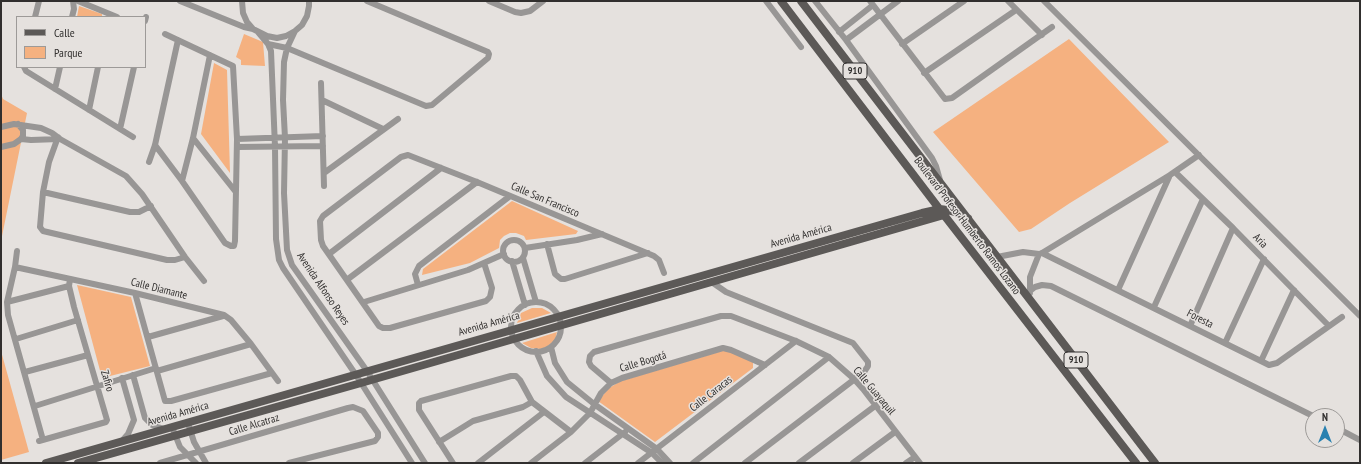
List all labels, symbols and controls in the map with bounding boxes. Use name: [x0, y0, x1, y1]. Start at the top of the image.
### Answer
legend: [16, 16, 146, 68]
text: Calle: [54, 25, 75, 40]
text: Parque: [54, 45, 83, 60]
road number: 910: [843, 63, 867, 79]
street label: Boulevard Profesor Humberto Ramos Lozano: [911, 155, 1023, 297]
street label: Calle San Francisco: [509, 180, 581, 220]
street label: Avenida América: [769, 221, 833, 251]
street label: Aria: [1250, 231, 1270, 251]
street label: Avenida Alfonso Reyes: [294, 250, 352, 328]
street label: Calle Diamante: [129, 276, 189, 302]
street label: Foresta: [1185, 307, 1215, 331]
street label: Avenida América: [457, 309, 521, 339]
street label: Calle Bogotá: [618, 349, 668, 375]
road number: 910: [1064, 352, 1088, 368]
street label: Calle Guayaquil: [850, 364, 898, 418]
street label: Zafiro: [98, 369, 116, 393]
street label: Calle Caracas: [687, 373, 735, 415]
street label: Avenida América: [146, 399, 210, 429]
north arrow: [1305, 408, 1345, 448]
text: N: [1322, 410, 1328, 424]
street label: Calle Alcatraz: [227, 411, 281, 439]

